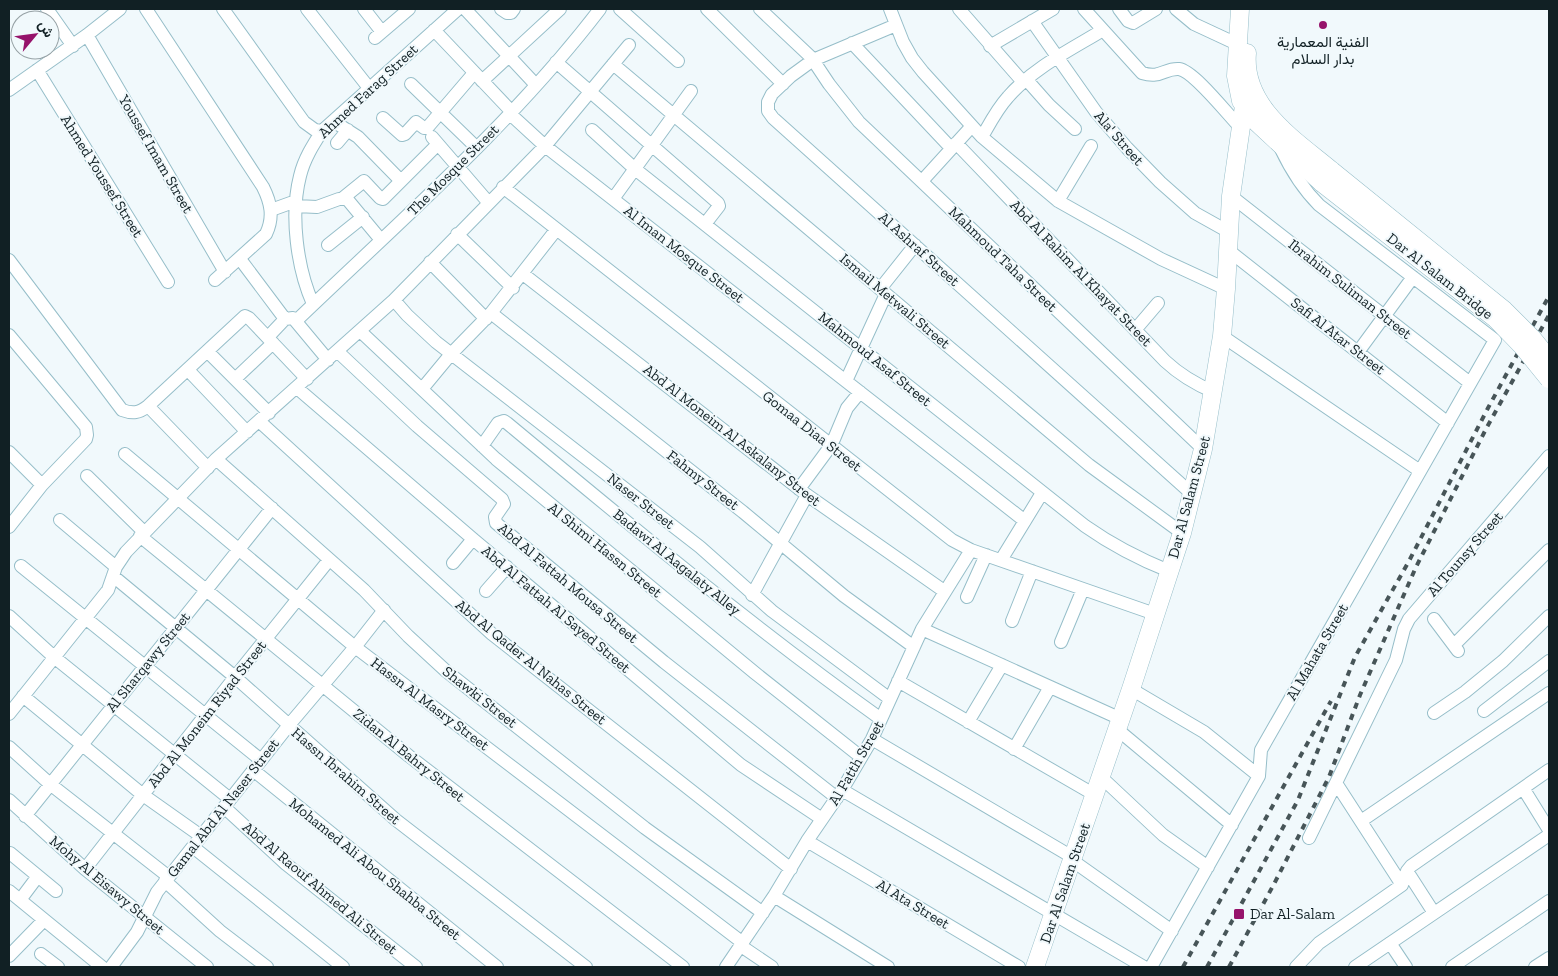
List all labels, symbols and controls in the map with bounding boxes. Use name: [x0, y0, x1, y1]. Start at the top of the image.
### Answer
north arrow: [10, 10, 60, 60]
text: ش: [34, 17, 58, 41]
marker: الفنية المعمارية بدار السلام: [1317, 19, 1329, 31]
place label: الفنية المعمارية بدار السلام: [1277, 33, 1369, 69]
street label: Ahmed Farag Street: [314, 40, 422, 142]
street label: Youssef Imam Street: [114, 91, 197, 217]
street label: Ala' Street: [1090, 107, 1148, 169]
street label: Ahmed Youssef Street: [57, 111, 147, 241]
street label: The Mosque Street: [404, 120, 503, 219]
street label: Abd Al Rahim Al Khayat Street: [1006, 196, 1156, 350]
street label: Al Iman Mosque Street: [620, 201, 748, 307]
street label: Mahmoud Taha Street: [945, 203, 1061, 316]
street label: Al Ashraf Street: [875, 208, 963, 290]
street label: Dar Al Salam Bridge: [1383, 229, 1497, 323]
street label: Ibrahim Suliman Street: [1285, 235, 1416, 343]
street label: Ismail Metwali Street: [836, 250, 954, 353]
street label: Safi Al Atar Street: [1287, 294, 1389, 379]
street label: Mahmoud Asaf Street: [815, 308, 935, 410]
street label: Abd Al Moneim Al Askalany Street: [640, 360, 825, 510]
street label: Gomaa Diaa Street: [759, 387, 866, 476]
street label: Dar Al Salam Street: [1164, 433, 1214, 560]
street label: Fahmy Street: [663, 446, 743, 514]
street label: Naser Street: [604, 469, 679, 533]
street label: Al Shimi Hassn Street: [544, 499, 666, 602]
street label: Badawi Al Aagalaty Alley: [610, 505, 744, 619]
street label: Al Tounsy Street: [1423, 508, 1507, 600]
street label: Abd Al Fattah Mousa Street: [494, 519, 642, 647]
street label: Abd Al Fattah Al Sayed Street: [478, 541, 634, 677]
street label: Abd Al Qader Al Nahas Street: [452, 596, 610, 729]
street label: Al Mahata Street: [1282, 600, 1352, 704]
street label: Al Sharqawy Street: [102, 608, 194, 716]
street label: Abd Al Moneim Riyad Street: [144, 636, 270, 791]
street label: Hassn Al Masry Street: [367, 654, 493, 755]
street label: Shawki Street: [439, 662, 521, 732]
street label: Zidan Al Bahry Street: [350, 705, 469, 806]
street label: Al Fatth Street: [824, 717, 888, 809]
street label: Hassn Ibrahim Street: [288, 724, 404, 828]
street label: Gamal Abd Al Naser Street: [163, 735, 283, 881]
street label: Mohamed Ali Abou Shahba Street: [286, 794, 465, 944]
street label: Abd Al Raouf Ahmed Ali Street: [239, 818, 401, 958]
street label: Dar Al Salam Street: [1036, 820, 1094, 946]
street label: Mohy Al Eisawy Street: [46, 832, 168, 939]
street label: Al Ata Street: [873, 875, 953, 933]
place label: Dar Al-Salam: [1250, 905, 1335, 923]
marker: Dar Al-Salam: [1232, 907, 1246, 921]

